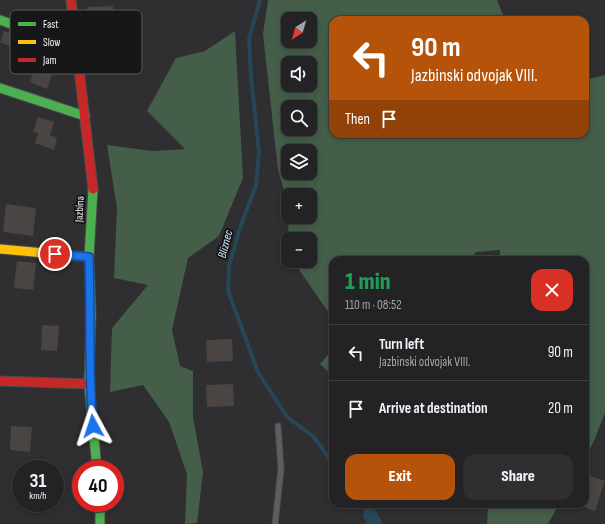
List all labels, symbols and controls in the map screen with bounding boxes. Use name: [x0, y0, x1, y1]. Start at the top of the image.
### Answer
legend: [10, 10, 142, 74]
north arrow: [281, 12, 317, 48]
map controls: [281, 12, 317, 268]
text: Fast: [43, 18, 59, 31]
text: 90 m: [411, 31, 461, 64]
icon: left: [345, 32, 397, 84]
text: Slow: [43, 36, 60, 49]
text: Jam: [42, 54, 57, 67]
button: sound: [281, 56, 317, 92]
text: Jazbinski odvojak VIII.: [411, 65, 538, 86]
button: search: [281, 100, 317, 136]
icon: arrive: [378, 108, 400, 130]
text: Then: [345, 110, 370, 129]
button: layers: [281, 144, 317, 180]
button: +: [281, 188, 317, 224]
street label: Jazbina: [72, 196, 87, 223]
water label: Bliznec: [215, 228, 236, 260]
button: −: [281, 232, 317, 268]
pin: [38, 237, 72, 271]
icon: arrive: [44, 243, 66, 265]
text: 1 min: [345, 267, 391, 296]
button: close: [531, 269, 573, 311]
text: 110 m · 08:52: [345, 297, 402, 313]
text: Turn left: [379, 335, 424, 354]
icon: left: [345, 342, 367, 364]
text: 90 m: [548, 343, 573, 362]
text: Jazbinski odvojak VIII.: [379, 354, 471, 370]
icon: arrive: [345, 398, 367, 420]
text: Arrive at destination: [379, 399, 488, 418]
text: 20 m: [548, 399, 573, 418]
position arrow: [72, 405, 114, 447]
button: Exit: [345, 454, 455, 500]
button: Share: [463, 454, 573, 500]
speed limit sign: 40: [72, 460, 124, 512]
text: 31: [30, 469, 46, 493]
text: km/h: [29, 490, 47, 502]

